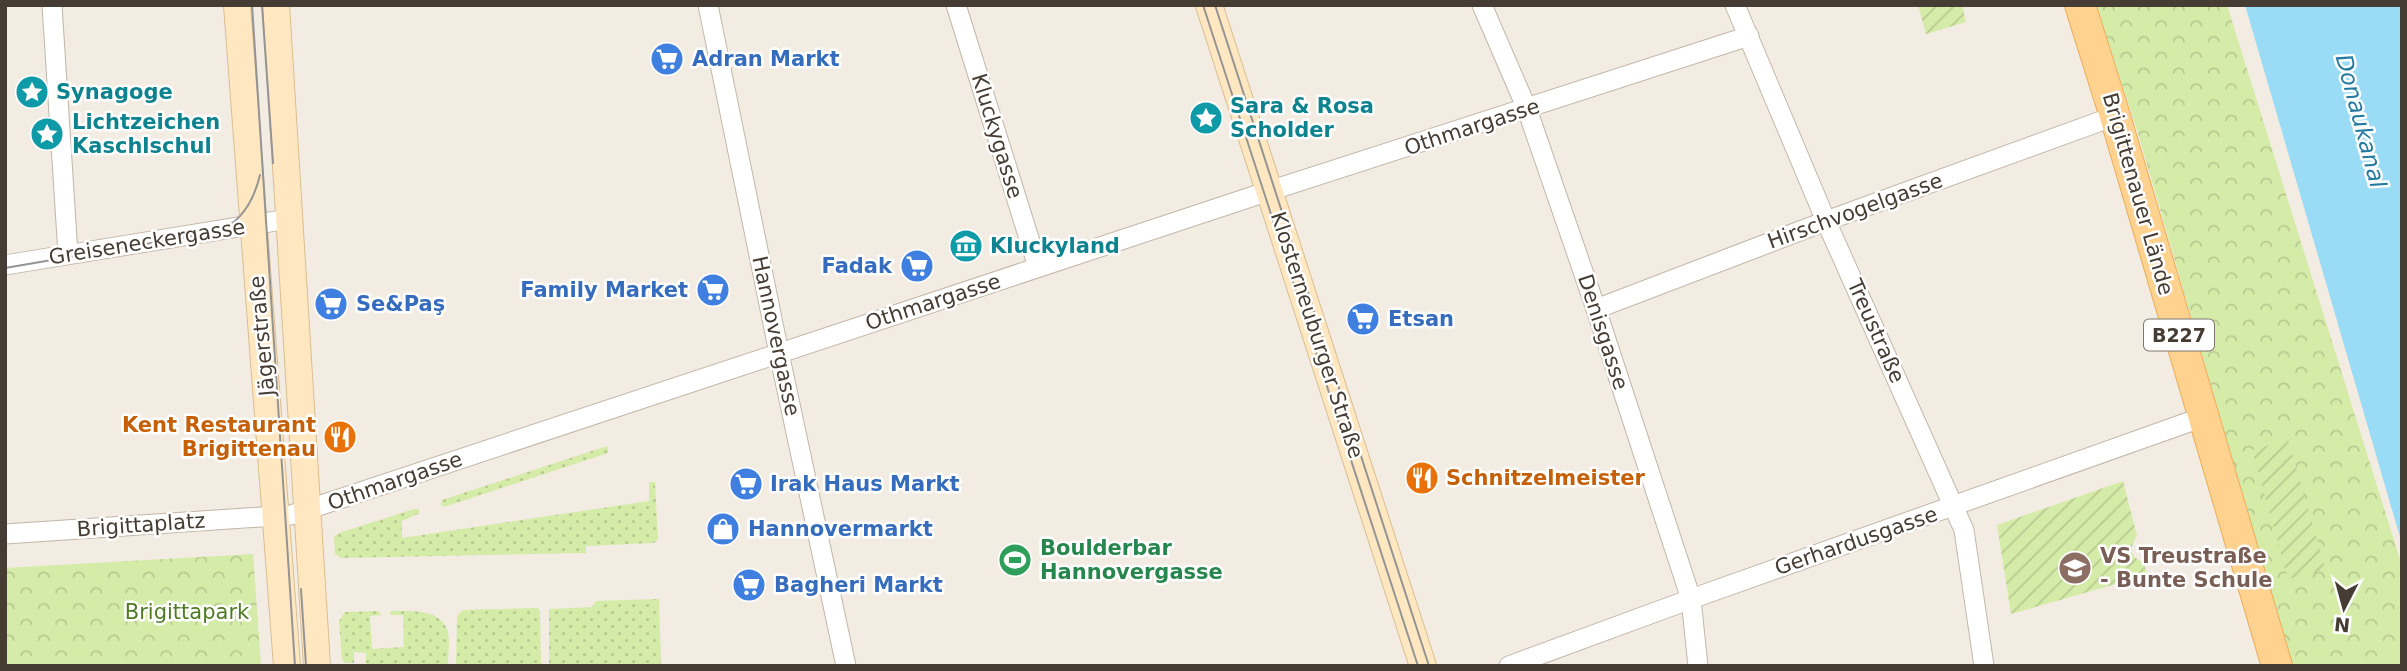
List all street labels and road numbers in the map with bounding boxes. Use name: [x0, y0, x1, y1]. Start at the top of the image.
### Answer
street label: Kluckygasse: [967, 71, 1027, 201]
street label: Brigittenauer Lände: [2098, 90, 2178, 298]
street label: Othmargasse: [1401, 94, 1543, 160]
street label: Hirschvogelgasse: [1764, 168, 1946, 254]
street label: Klosterneuburger Straße: [1266, 209, 1368, 461]
street label: Greiseneckergasse: [47, 215, 247, 269]
street label: Hannovergasse: [747, 254, 805, 418]
street label: Othmargasse: [862, 269, 1004, 335]
street label: Denisgasse: [1573, 271, 1633, 393]
street label: Jägerstraße: [245, 275, 279, 399]
street label: Treustraße: [1842, 275, 1910, 387]
road number: B227: [2144, 320, 2214, 350]
street label: Othmargasse: [325, 447, 465, 515]
street label: Gerhardusgasse: [1771, 502, 1941, 580]
street label: Brigittaplatz: [76, 509, 206, 541]

